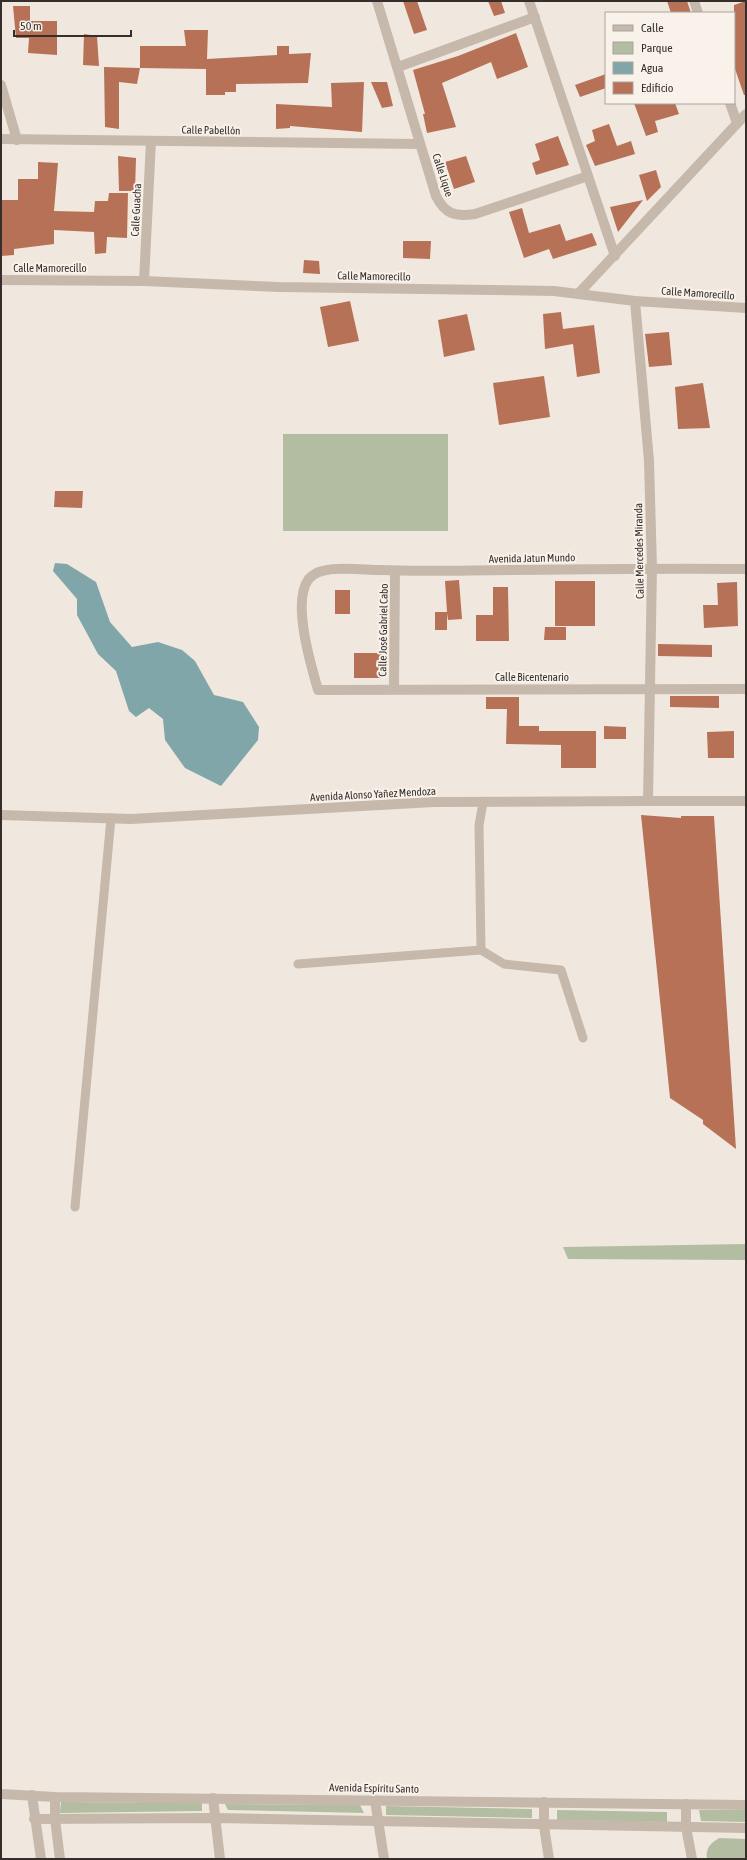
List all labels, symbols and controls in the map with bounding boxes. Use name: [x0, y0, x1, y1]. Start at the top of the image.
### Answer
scale bar: [14, 12, 131, 38]
legend: [605, 12, 735, 104]
text: 50 m: [20, 19, 42, 33]
text: Calle: [641, 21, 664, 35]
text: Parque: [641, 41, 673, 55]
text: Agua: [641, 61, 663, 75]
text: Edificio: [641, 81, 674, 95]
street label: Calle Pabellón: [181, 123, 241, 137]
street label: Calle Lique: [430, 152, 456, 198]
street label: Calle Guacha: [129, 183, 143, 237]
street label: Calle Mamorecillo: [13, 262, 87, 274]
street label: Calle Mamorecillo: [337, 269, 411, 283]
street label: Calle Mamorecillo: [661, 284, 735, 302]
street label: Calle Mercedes Miranda: [632, 503, 646, 599]
street label: Avenida Jatun Mundo: [488, 551, 576, 565]
street label: Calle José Gabriel Cabo: [376, 583, 390, 677]
street label: Calle Bicentenario: [495, 671, 569, 683]
street label: Avenida Alonso Yañez Mendoza: [310, 785, 436, 803]
street label: Avenida Espíritu Santo: [329, 1781, 419, 1795]

